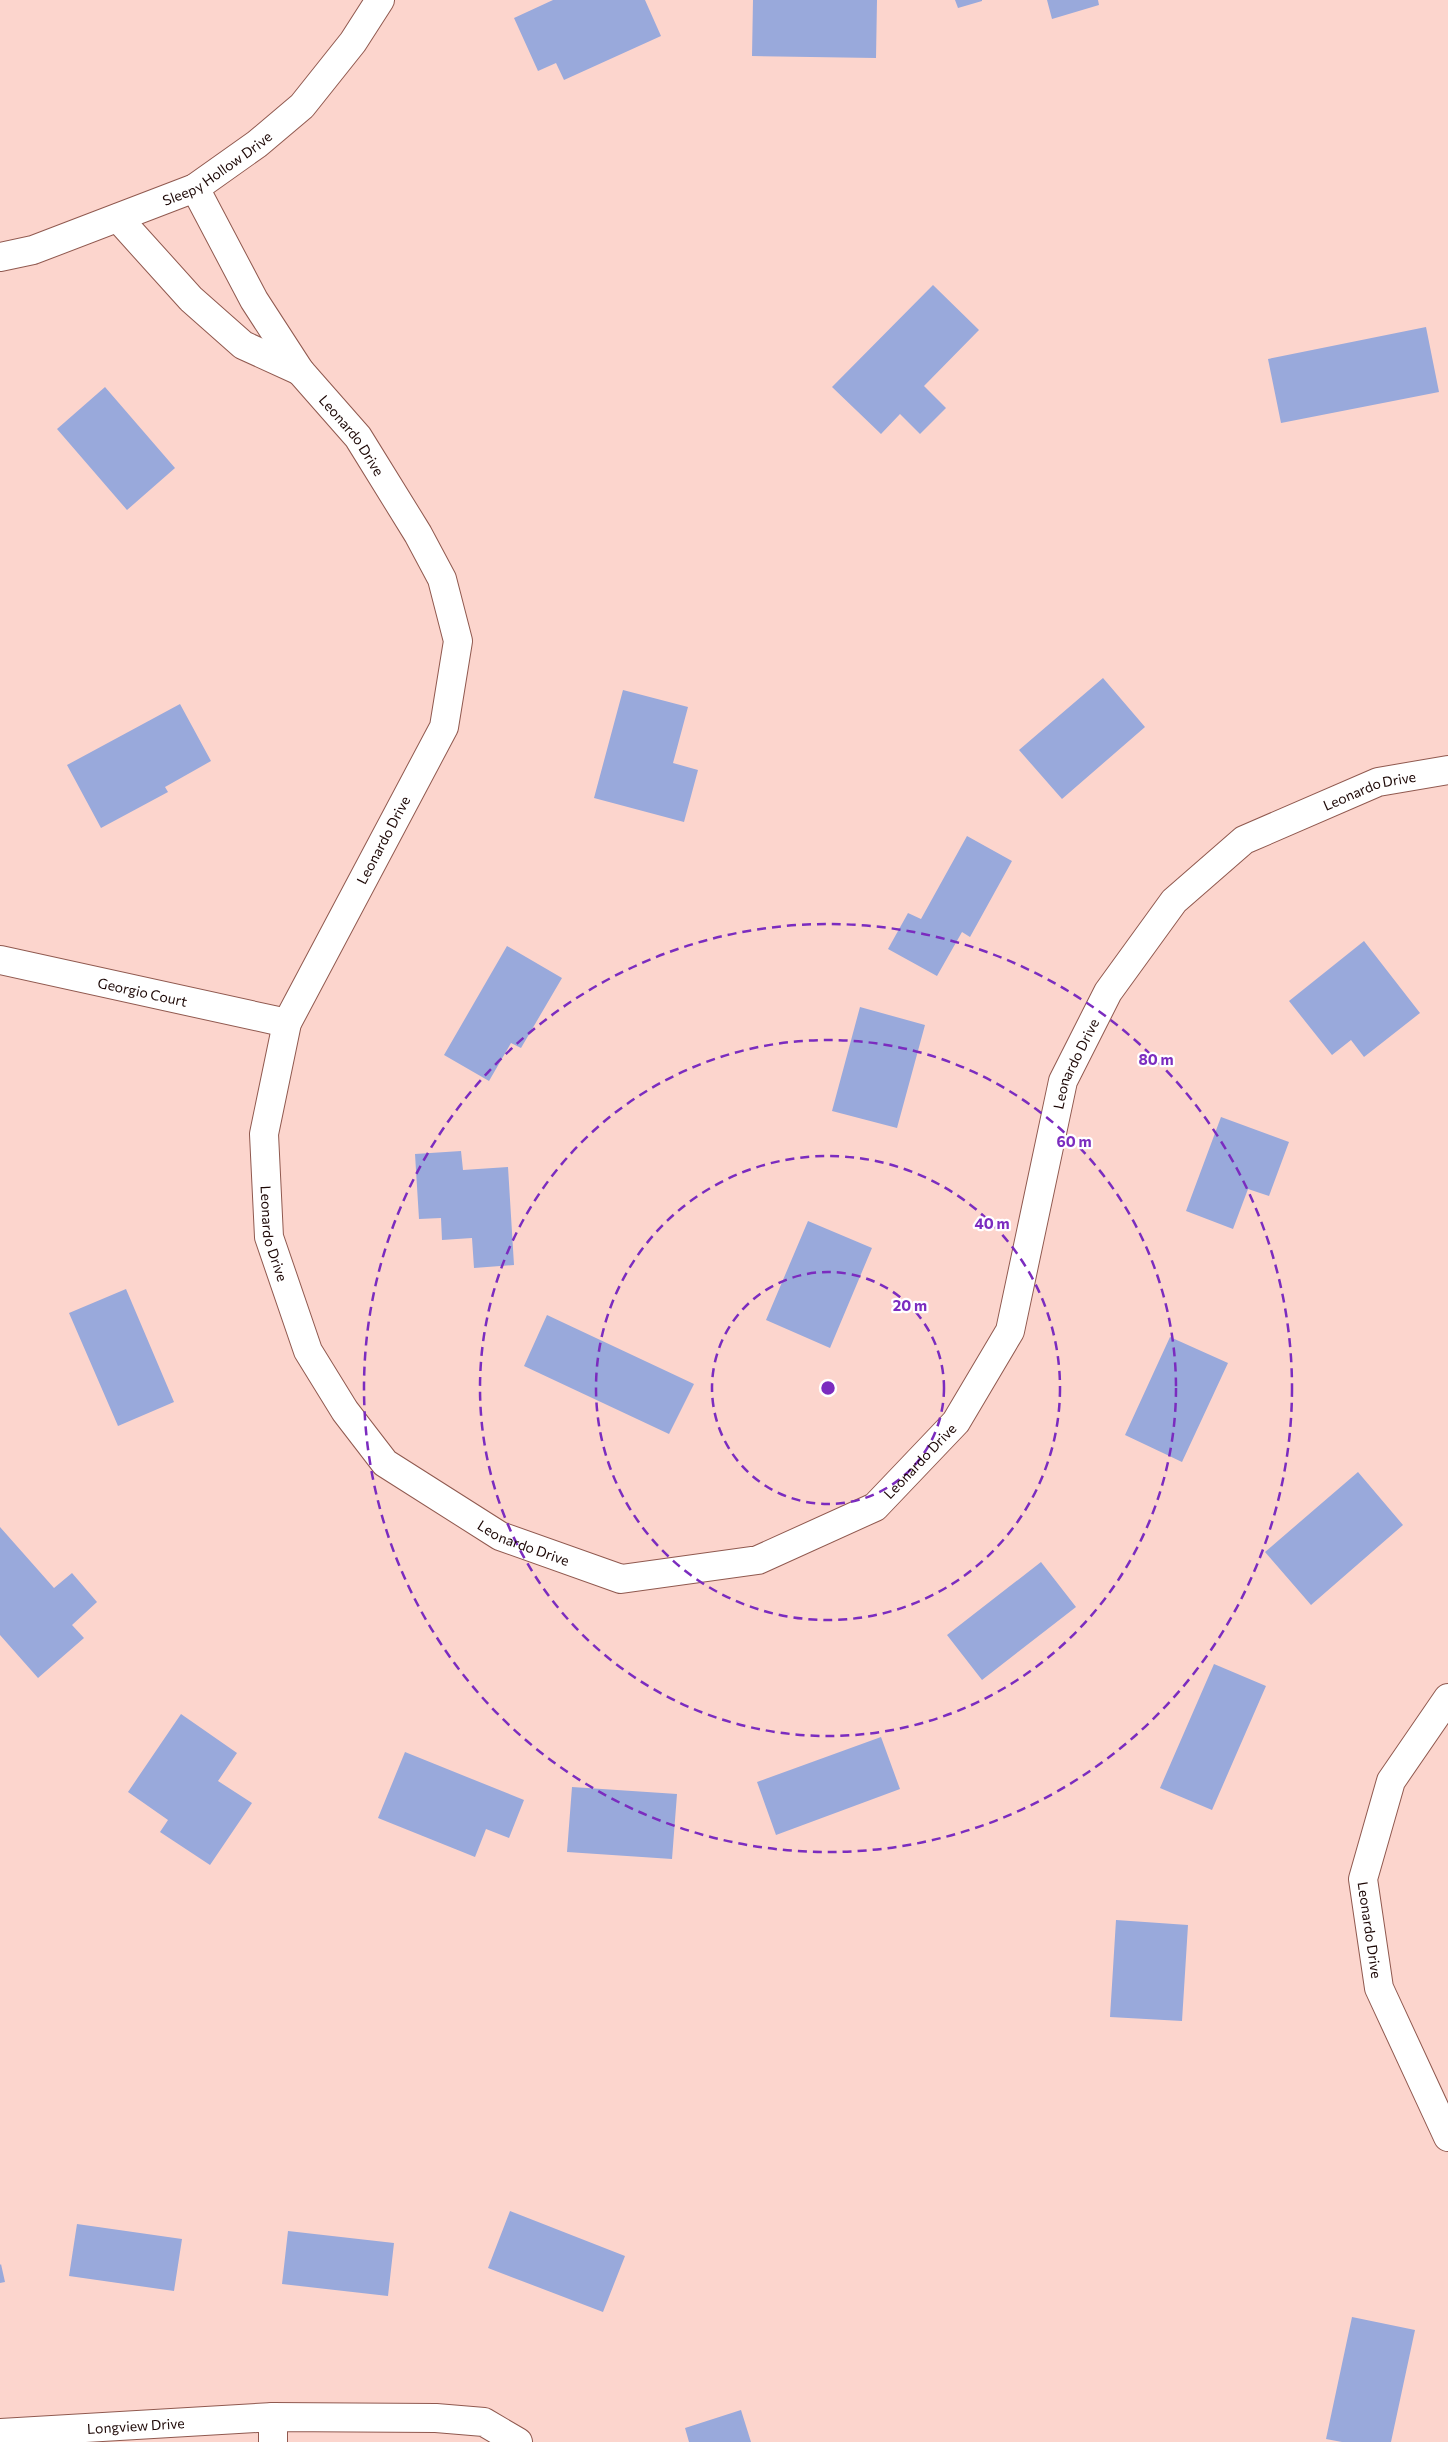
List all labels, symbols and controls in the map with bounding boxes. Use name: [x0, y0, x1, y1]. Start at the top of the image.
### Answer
street label: Sleepy Hollow Drive: [160, 127, 275, 208]
street label: Leonardo Drive: [316, 391, 388, 479]
street label: Leonardo Drive: [1320, 767, 1417, 813]
street label: Leonardo Drive: [353, 793, 413, 887]
street label: Georgio Court: [96, 973, 189, 1009]
street label: Leonardo Drive: [1049, 1015, 1102, 1110]
text: 80 m: [1138, 1050, 1174, 1068]
text: 60 m: [1056, 1132, 1092, 1150]
street label: Leonardo Drive: [258, 1185, 292, 1283]
text: 40 m: [974, 1214, 1010, 1232]
text: 20 m: [893, 1296, 927, 1314]
centre of rings: [819, 1379, 837, 1397]
street label: Leonardo Drive: [880, 1419, 959, 1502]
street label: Leonardo Drive: [475, 1516, 572, 1569]
street label: Leonardo Drive: [1355, 1880, 1386, 1979]
street label: Longview Drive: [86, 2414, 185, 2436]

